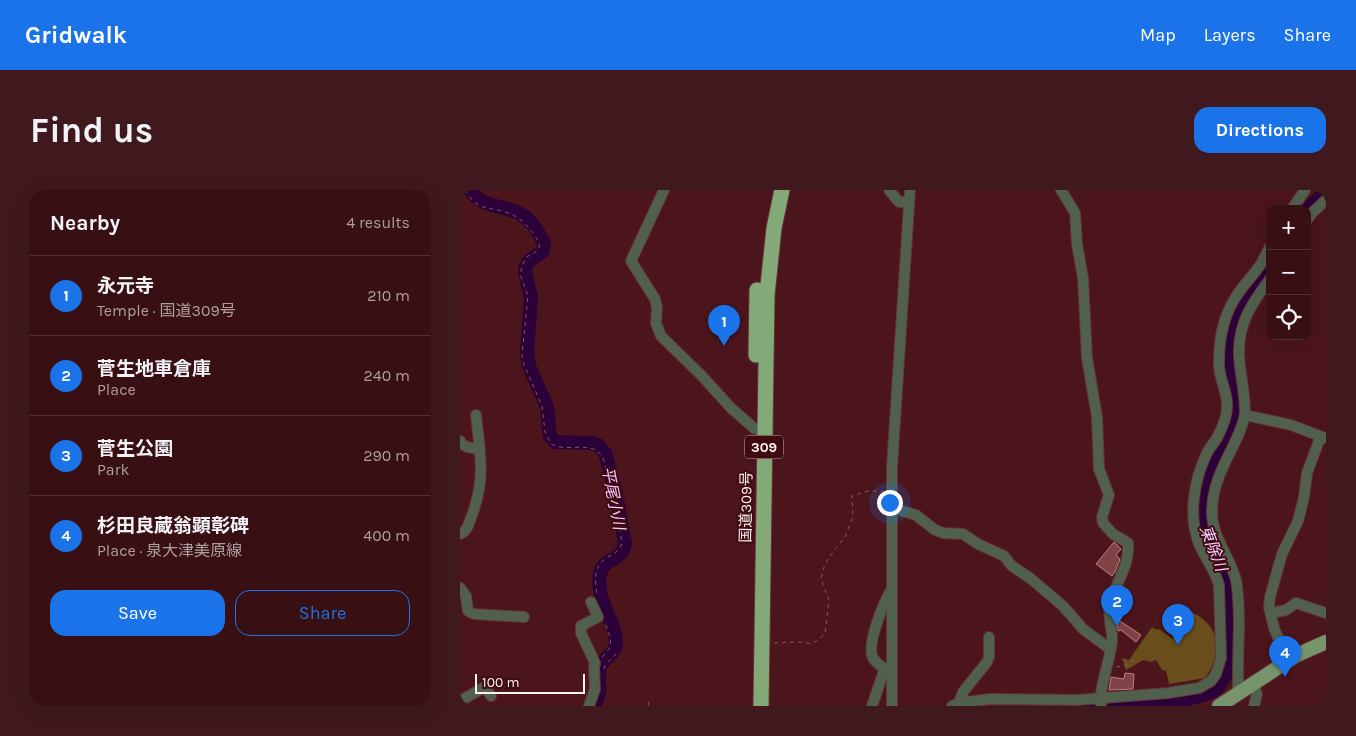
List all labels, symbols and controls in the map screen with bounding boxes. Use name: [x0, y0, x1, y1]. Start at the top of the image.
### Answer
text: Gridwalk: [25, 21, 127, 49]
text: Map: [1140, 24, 1176, 46]
text: Layers: [1204, 24, 1256, 46]
text: Share: [1284, 24, 1331, 46]
button: Directions: [1194, 107, 1326, 153]
text: Find us: [30, 110, 153, 151]
map controls: [1266, 205, 1311, 340]
button: +: [1266, 205, 1311, 250]
text: Nearby: [50, 211, 120, 235]
text: 4 results: [346, 213, 410, 232]
button: −: [1266, 250, 1311, 295]
text: 永元寺: [97, 275, 154, 297]
text: 1: [63, 286, 69, 305]
text: 210 m: [367, 286, 410, 305]
button: locate: [1266, 295, 1311, 340]
text: Temple · 国道309号: [97, 301, 236, 320]
pin: 1: [708, 305, 740, 346]
text: 菅生地車倉庫: [97, 358, 211, 380]
text: 2: [61, 366, 71, 385]
text: 240 m: [364, 366, 410, 385]
text: Place: [97, 380, 136, 399]
road number: 309: [745, 436, 783, 458]
text: 菅生公園: [97, 438, 173, 460]
text: 3: [61, 446, 71, 465]
text: 290 m: [363, 446, 410, 465]
text: Park: [97, 460, 129, 479]
water label: 平尾小川: [598, 465, 629, 533]
street label: 国道309号: [736, 471, 756, 543]
your location: [877, 490, 903, 516]
text: 杉田良蔵翁顕彰碑: [97, 515, 249, 537]
water label: 東除川: [1196, 522, 1232, 576]
text: 4: [61, 526, 71, 545]
text: 400 m: [363, 526, 410, 545]
text: Place · 泉大津美原線: [97, 541, 242, 560]
pin: 2: [1101, 585, 1133, 626]
button: Save: [50, 590, 225, 636]
button: Share: [235, 590, 410, 636]
pin: 3: [1162, 604, 1194, 645]
pin: 4: [1269, 636, 1301, 677]
scale bar: [475, 671, 585, 694]
text: 100 m: [482, 674, 520, 691]

